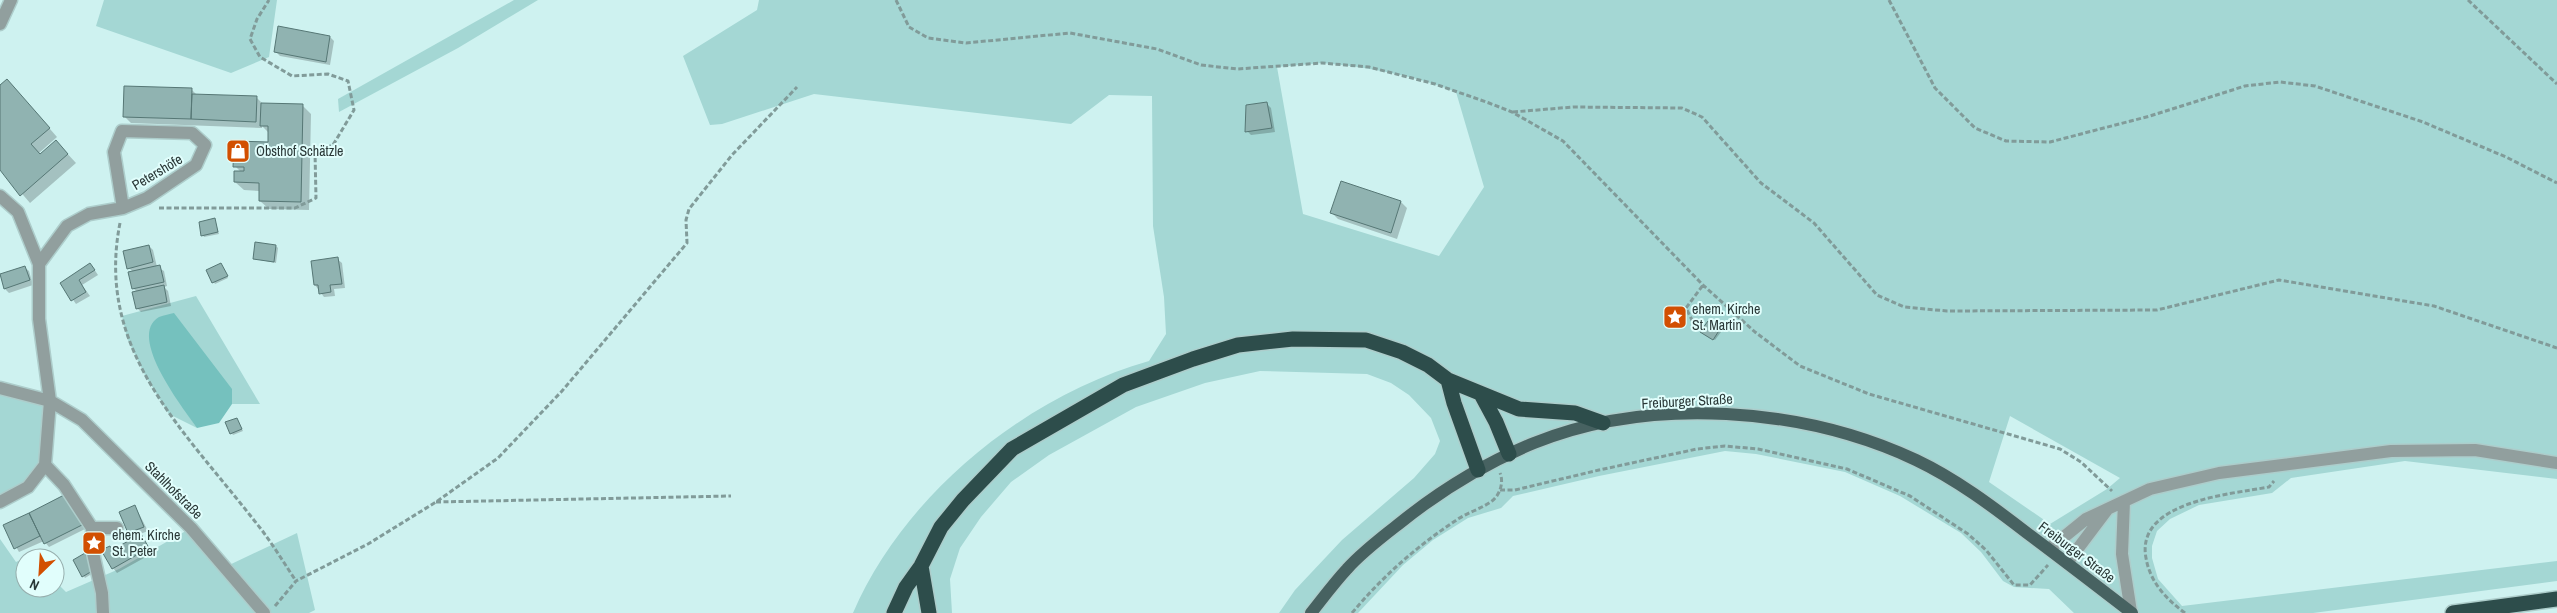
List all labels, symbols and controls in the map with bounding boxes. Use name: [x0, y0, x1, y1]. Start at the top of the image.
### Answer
shop icon: Obsthof Schätzle: [225, 138, 251, 164]
place label: Obsthof Schätzle: [256, 142, 343, 160]
street label: Petershöfe: [129, 150, 185, 194]
place label: ehem. Kirche St. Martin: [1692, 300, 1760, 334]
place icon: ehem. Kirche St. Martin: [1662, 304, 1688, 330]
street label: Freiburger Straße: [1641, 390, 1733, 412]
street label: Stahlhofstraße: [141, 457, 207, 523]
street label: Freiburger Straße: [2035, 517, 2119, 587]
place label: ehem. Kirche St. Peter: [112, 526, 180, 560]
place icon: ehem. Kirche St. Peter: [81, 530, 107, 556]
north arrow: [15, 548, 65, 598]
text: N: [27, 575, 42, 595]

